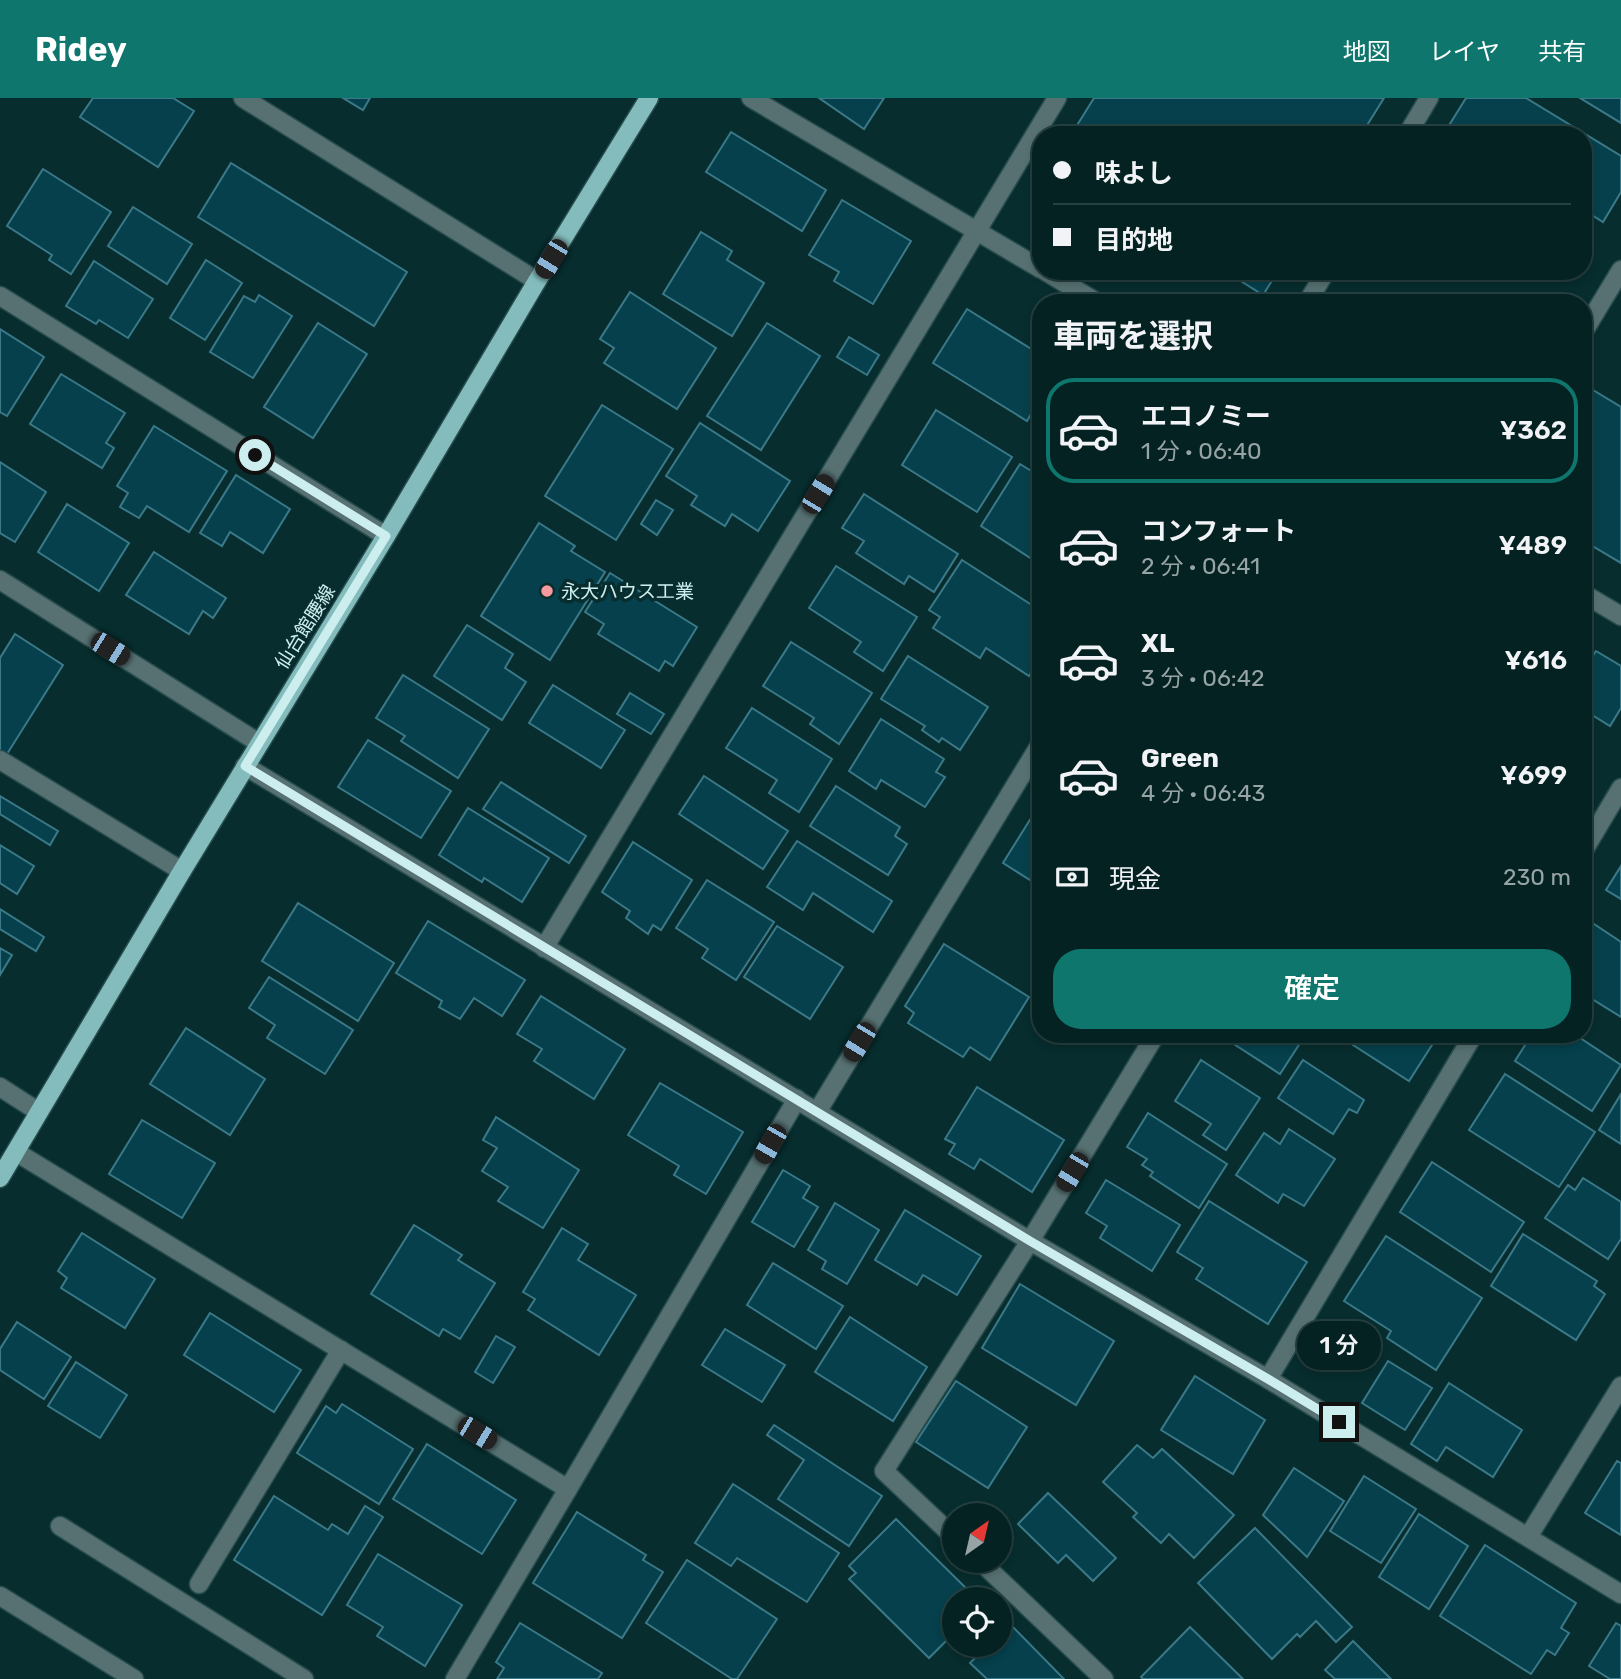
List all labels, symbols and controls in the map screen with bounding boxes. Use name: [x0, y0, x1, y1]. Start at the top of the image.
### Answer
text: Ridey: [35, 30, 127, 69]
text: 地図: [1343, 38, 1391, 66]
text: レイヤ: [1429, 38, 1500, 66]
text: 共有: [1538, 38, 1586, 66]
text: 味よし: [1095, 158, 1173, 189]
text: 目的地: [1095, 225, 1173, 256]
car: [532, 236, 571, 282]
text: 車両を選択: [1053, 317, 1213, 355]
icon: car: [1057, 399, 1120, 462]
text: エコノミー: [1141, 401, 1271, 432]
text: ¥362: [1500, 415, 1567, 446]
text: 1 分 · 06:40: [1141, 437, 1262, 465]
route start: [239, 439, 271, 471]
car: [799, 471, 838, 517]
icon: car: [1057, 514, 1120, 577]
text: コンフォート: [1141, 516, 1296, 547]
text: ¥489: [1499, 530, 1567, 561]
text: 2 分 · 06:41: [1141, 552, 1260, 580]
place label: 永大ハウス工業: [561, 580, 694, 603]
street label: 仙台館腰線: [270, 581, 340, 673]
marker: 永大ハウス工業: [539, 583, 555, 599]
text: XL: [1141, 628, 1174, 659]
car: [87, 629, 134, 669]
icon: car: [1057, 629, 1120, 692]
text: ¥616: [1505, 645, 1567, 676]
text: 3 分 · 06:42: [1141, 664, 1264, 692]
text: Green: [1141, 743, 1219, 774]
icon: car: [1057, 744, 1120, 807]
text: ¥699: [1500, 760, 1567, 791]
text: 4 分 · 06:43: [1141, 779, 1265, 807]
icon: cash: [1053, 858, 1091, 896]
text: 230 m: [1503, 863, 1571, 891]
text: 現金: [1109, 864, 1161, 895]
button: 確定: [1053, 949, 1571, 1029]
car: [840, 1019, 879, 1065]
car: [751, 1121, 790, 1167]
car: [1053, 1149, 1092, 1195]
callout: 1 分: [1297, 1320, 1381, 1370]
text: 1 分: [1319, 1331, 1359, 1359]
route end: [1323, 1406, 1355, 1438]
car: [454, 1413, 501, 1453]
north arrow: [942, 1503, 1012, 1573]
map controls: [942, 1503, 1012, 1657]
button: locate: [942, 1587, 1012, 1657]

